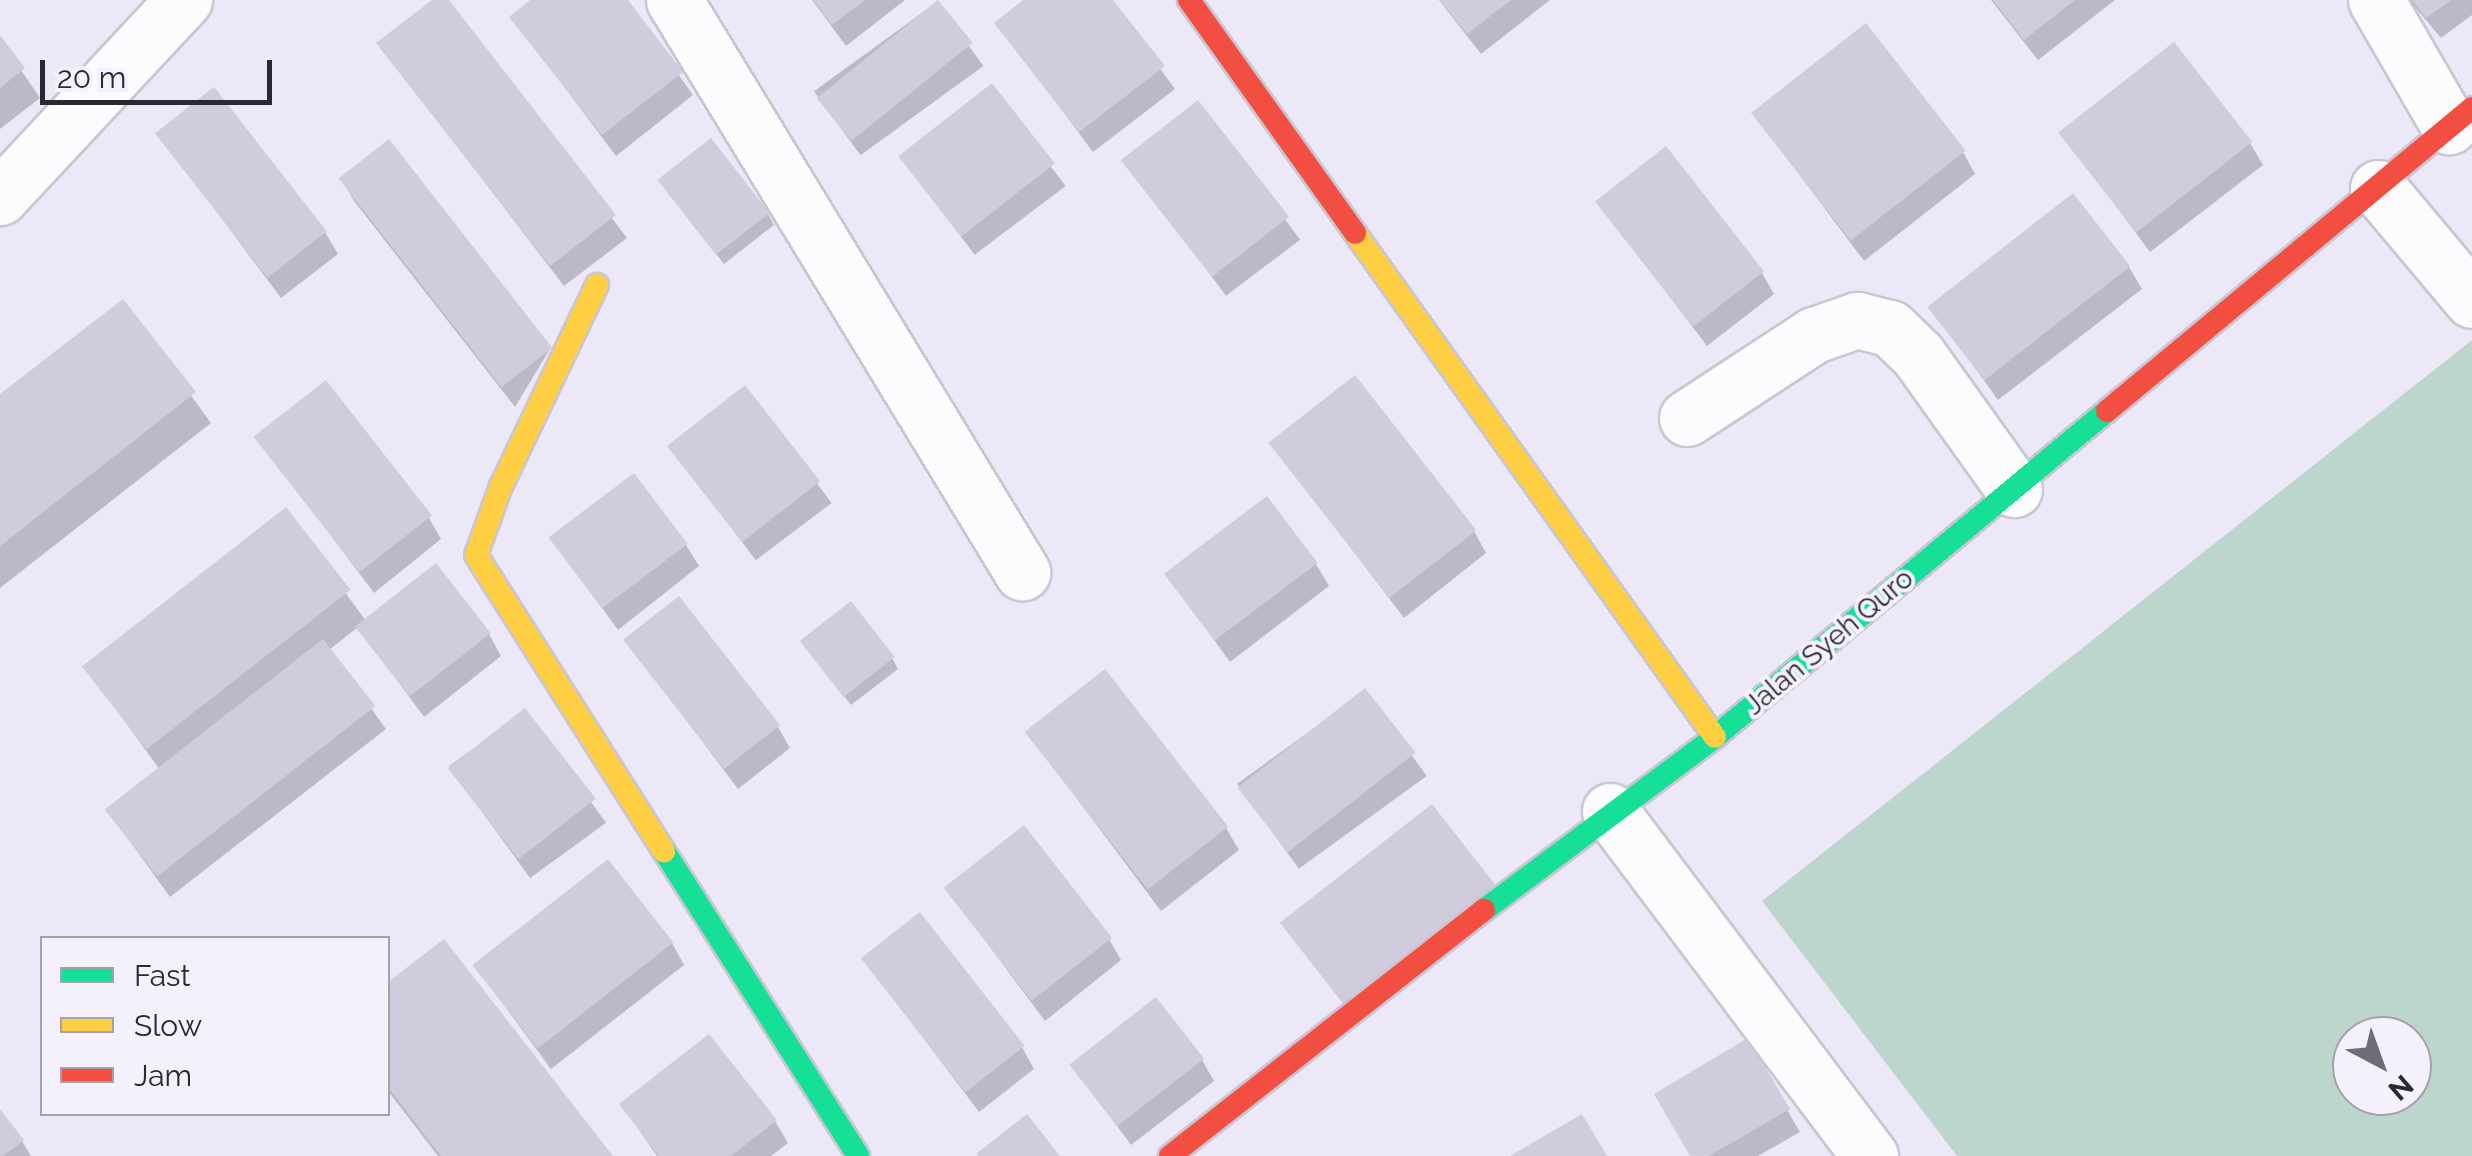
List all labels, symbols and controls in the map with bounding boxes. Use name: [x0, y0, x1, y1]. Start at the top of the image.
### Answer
scale bar: [45, 40, 278, 102]
text: 20 m: [57, 60, 126, 95]
street label: Jalan Syeh Quro: [1738, 562, 1920, 722]
legend: [40, 936, 390, 1116]
text: Fast: [134, 958, 191, 993]
text: Slow: [134, 1008, 202, 1043]
north arrow: [2332, 1016, 2432, 1116]
text: Jam: [134, 1058, 192, 1093]
text: N: [2382, 1068, 2420, 1107]

